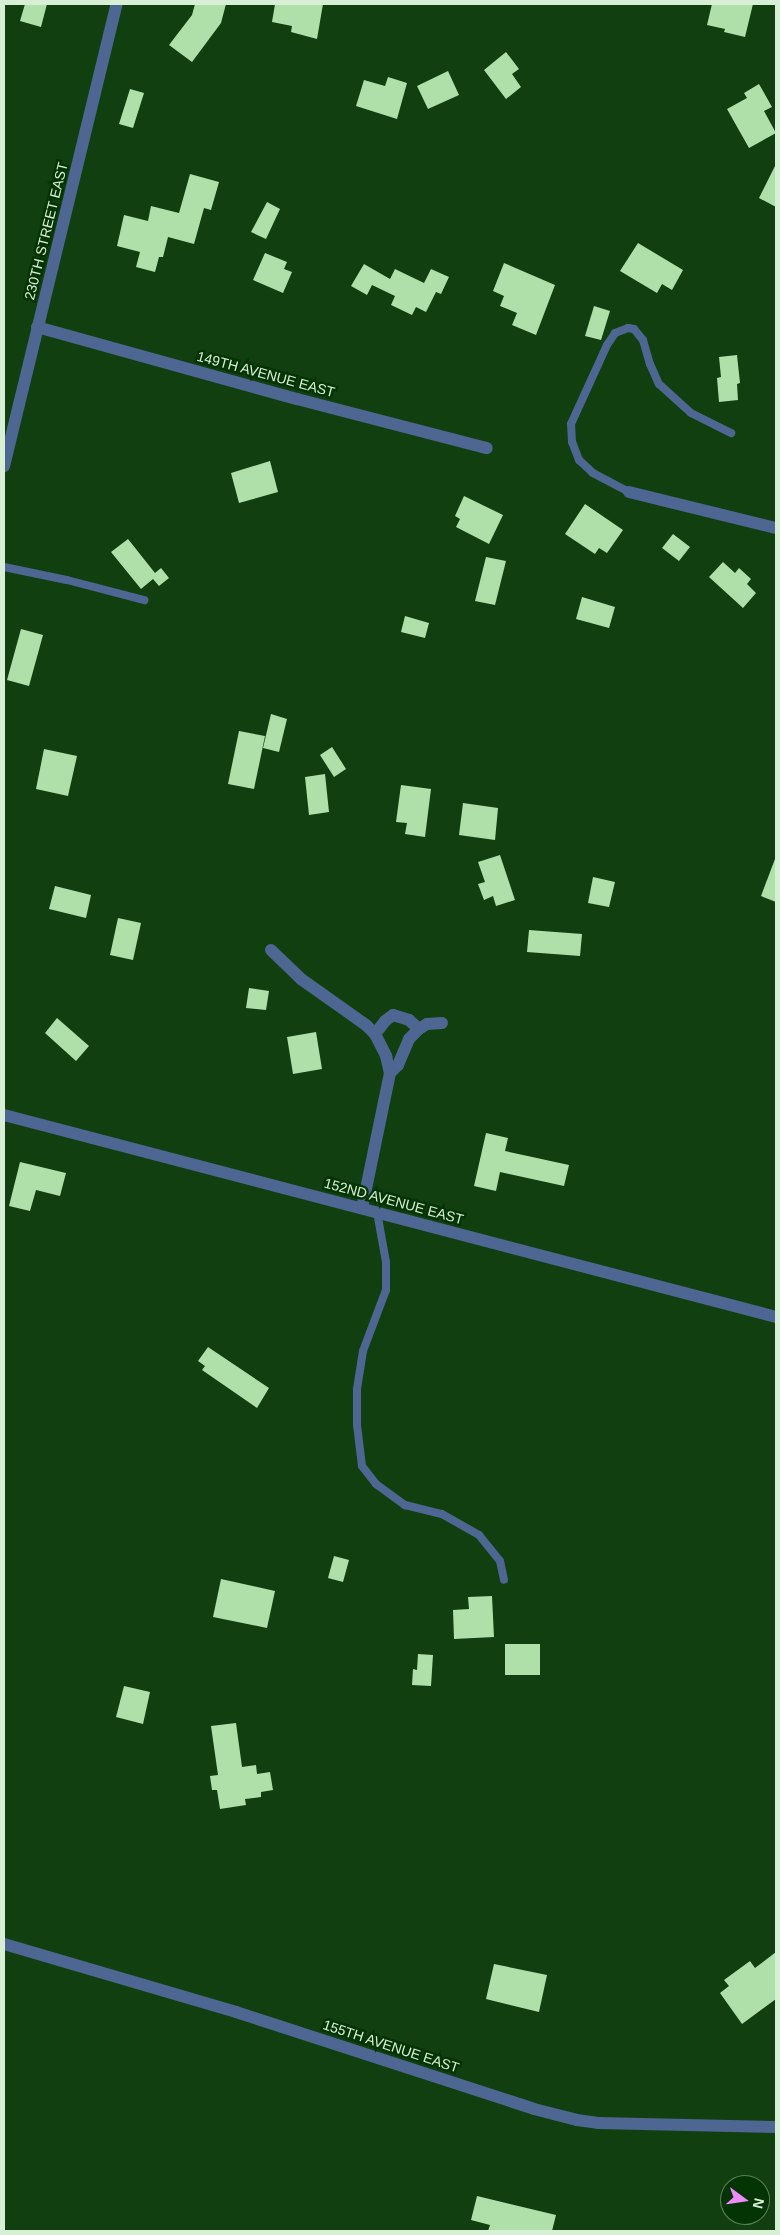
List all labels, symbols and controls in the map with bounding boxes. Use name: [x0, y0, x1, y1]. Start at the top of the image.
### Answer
street label: 230TH STREET EAST: [21, 160, 71, 302]
street label: 149TH AVENUE EAST: [195, 347, 337, 401]
street label: 152ND AVENUE EAST: [322, 1174, 466, 1228]
street label: 155TH AVENUE EAST: [320, 2016, 462, 2076]
north arrow: [720, 2175, 770, 2225]
text: N: [750, 2197, 768, 2210]

